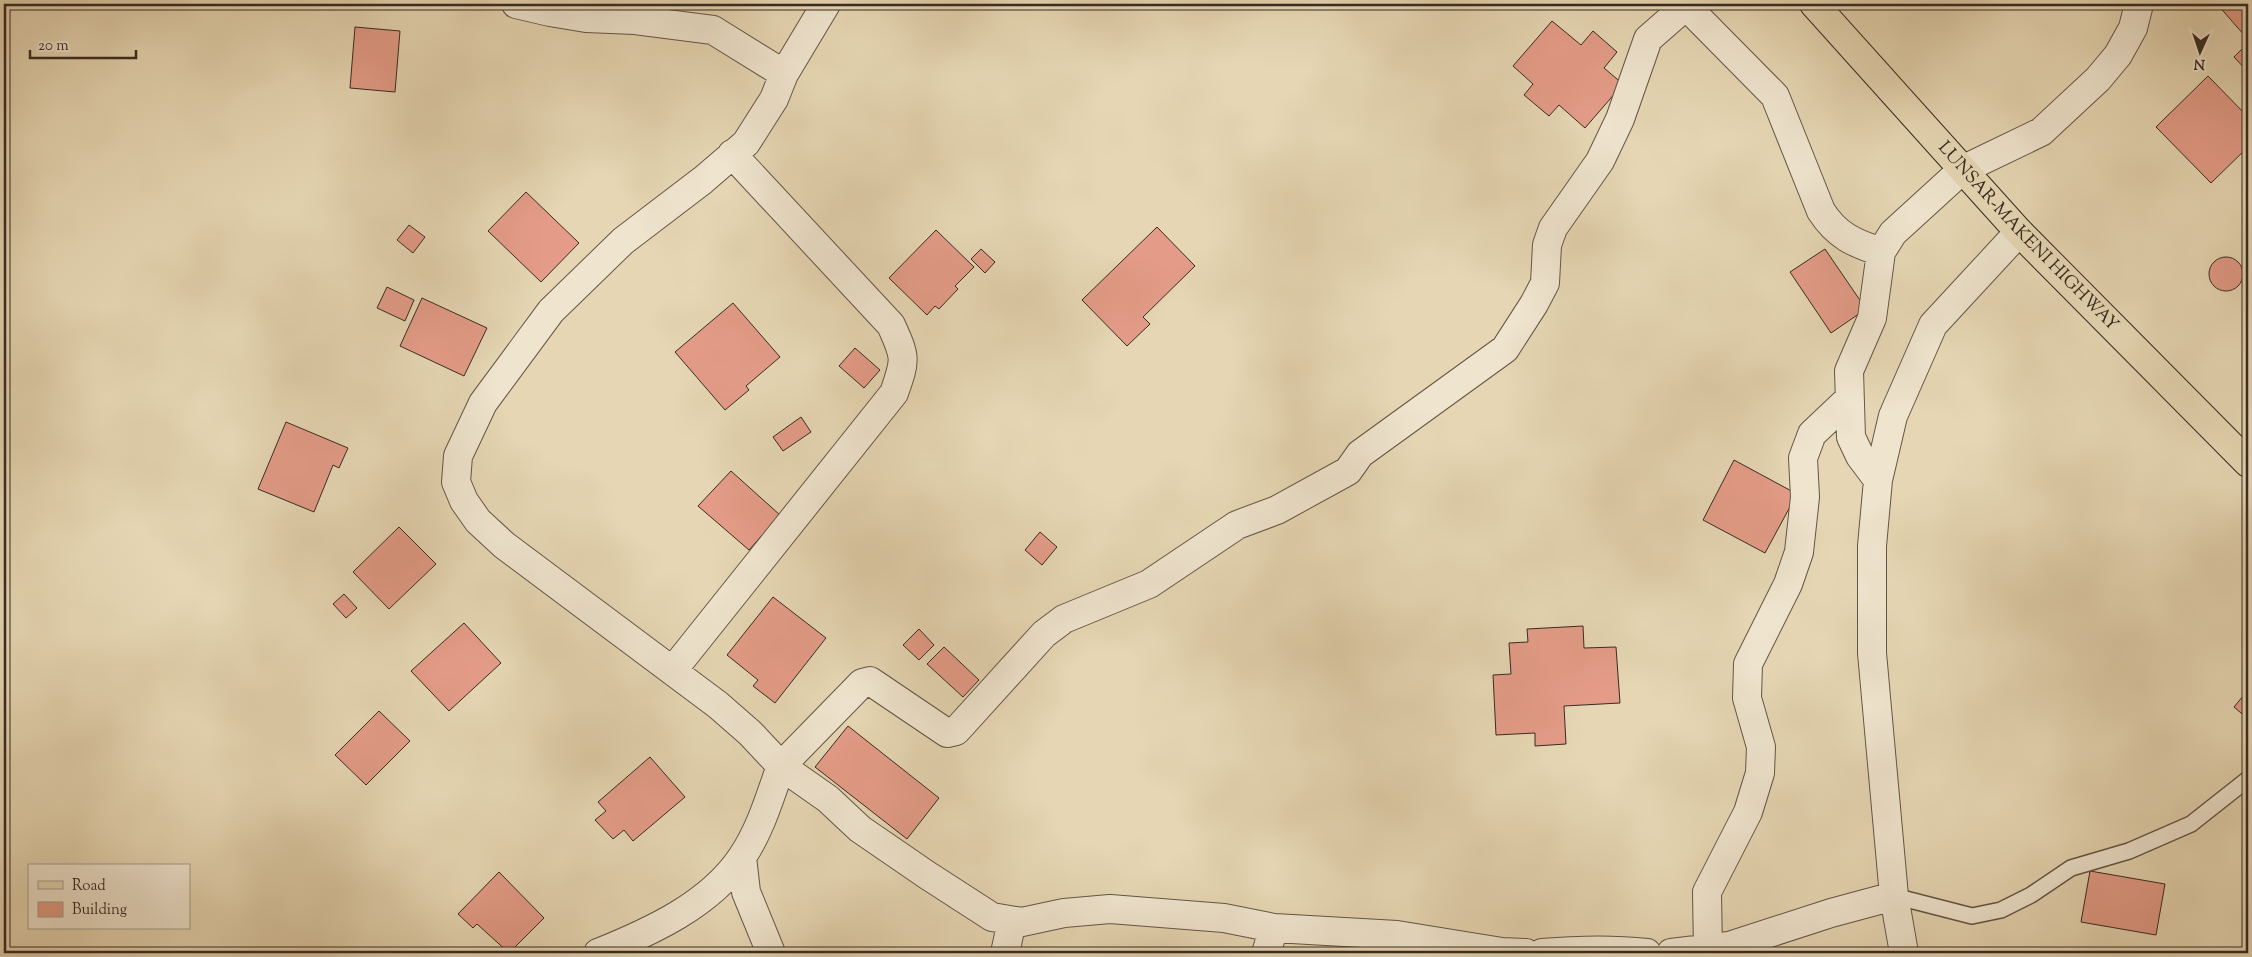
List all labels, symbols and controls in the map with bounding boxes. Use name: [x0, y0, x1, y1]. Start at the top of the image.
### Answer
scale bar: [30, 28, 136, 60]
north arrow: [2174, 28, 2224, 78]
text: 20 m: [38, 36, 69, 57]
text: N: [2193, 53, 2206, 73]
street label: LUNSAR-MAKENI HIGHWAY: [1931, 136, 2124, 338]
legend: [28, 864, 190, 930]
text: Road: [72, 876, 106, 897]
text: Building: [72, 900, 127, 921]

